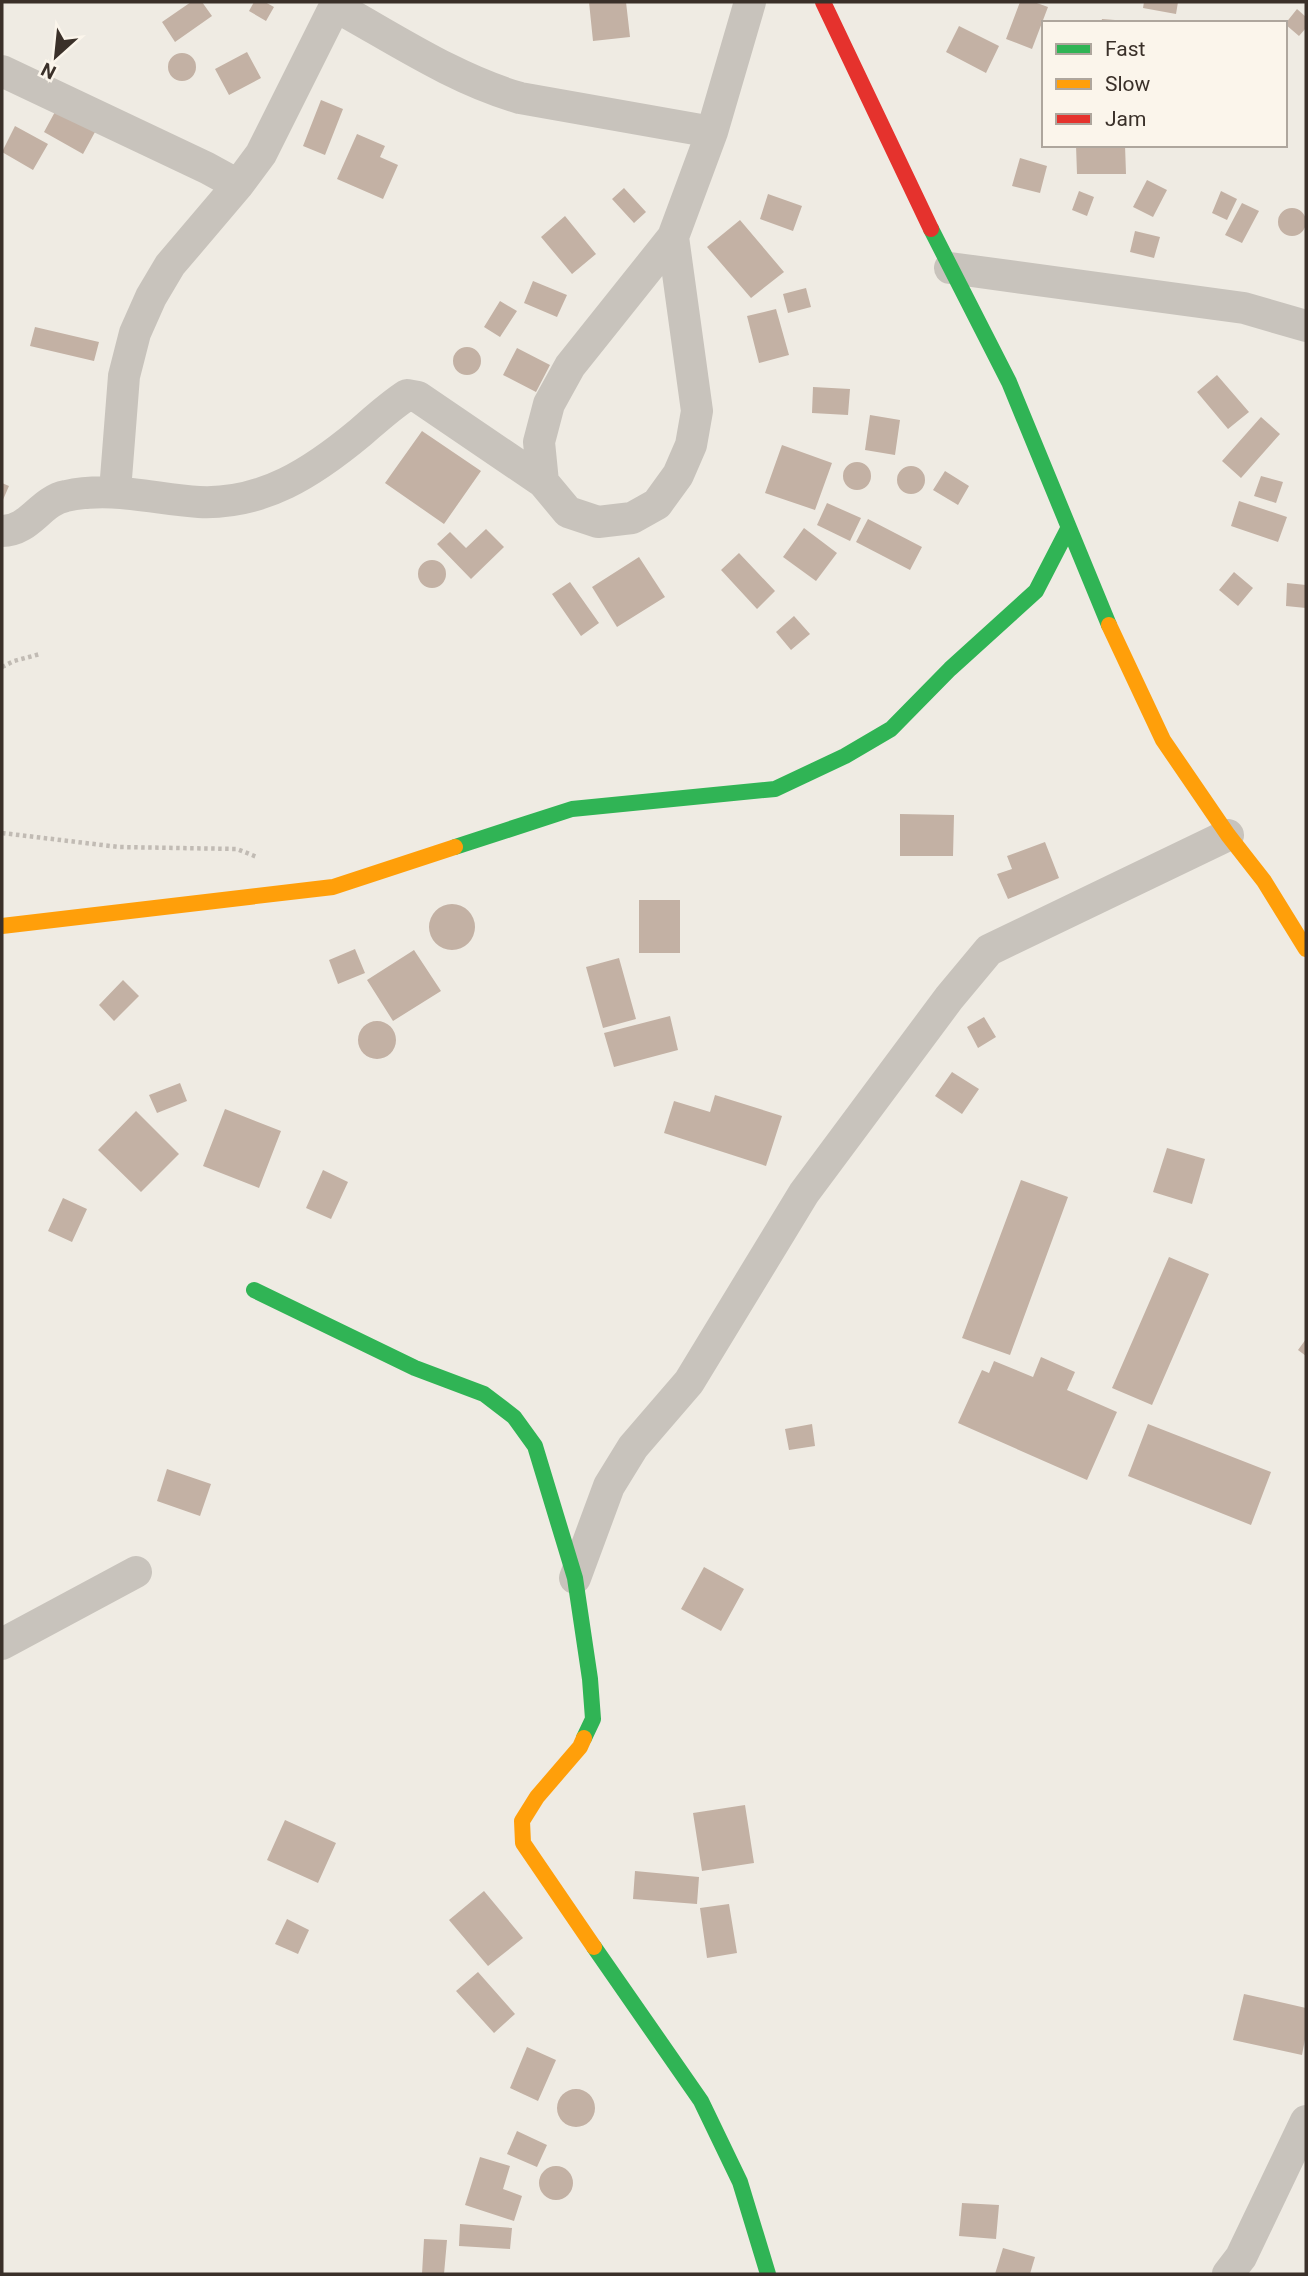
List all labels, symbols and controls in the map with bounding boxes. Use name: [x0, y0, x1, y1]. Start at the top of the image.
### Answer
north arrow: [21, 21, 91, 91]
legend: [1042, 21, 1287, 147]
text: Fast: [1105, 37, 1146, 61]
text: N: [37, 57, 60, 84]
text: Slow: [1105, 72, 1151, 96]
text: Jam: [1105, 107, 1146, 131]

